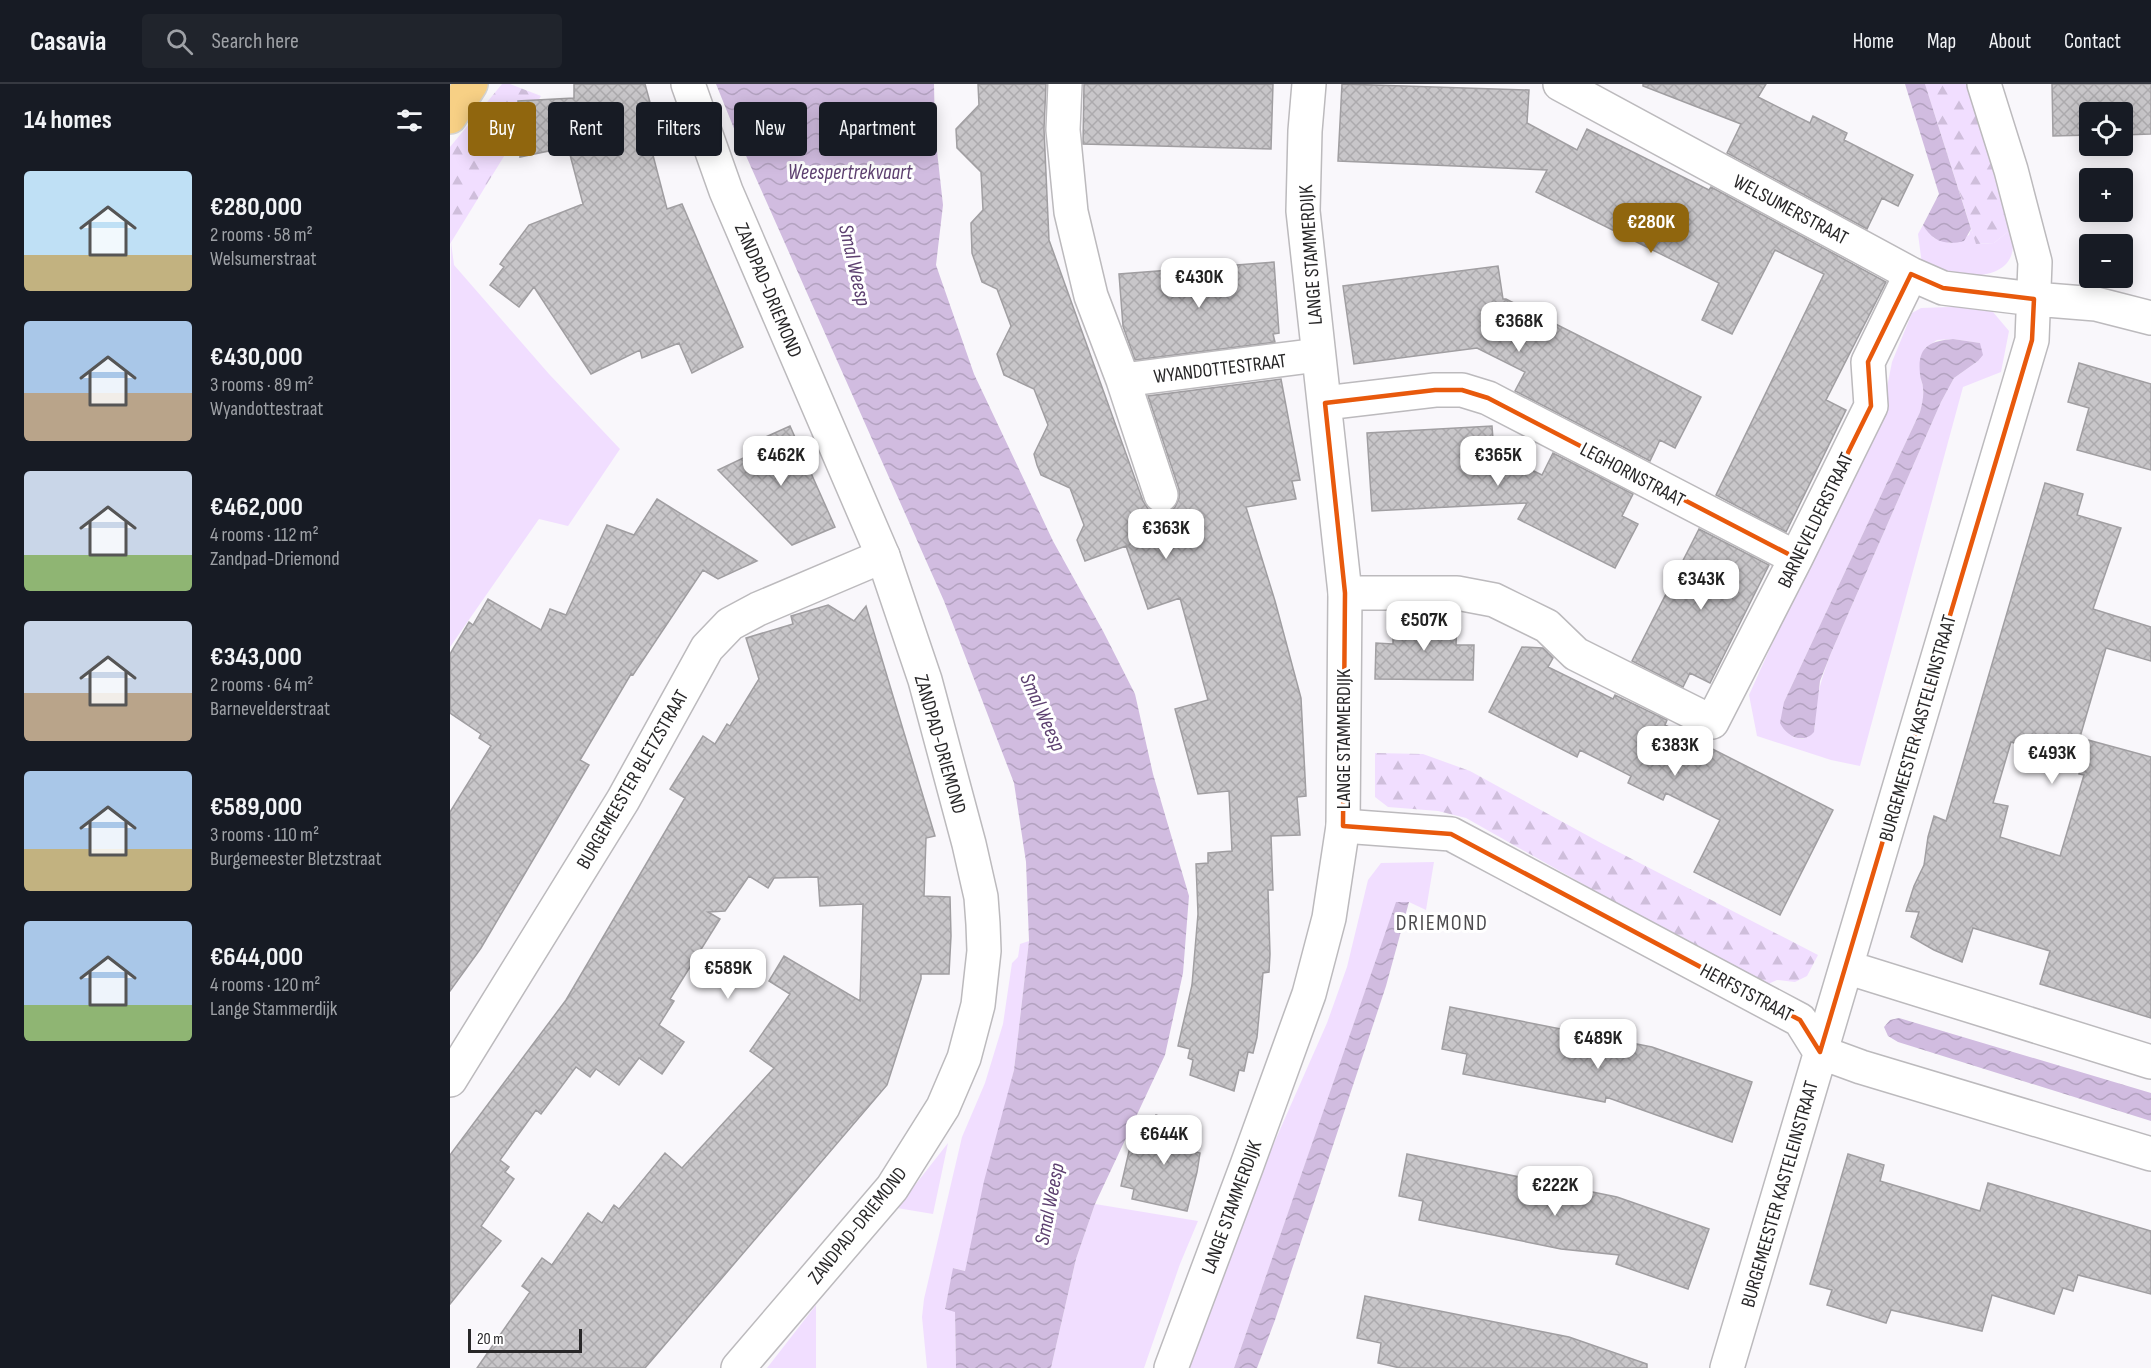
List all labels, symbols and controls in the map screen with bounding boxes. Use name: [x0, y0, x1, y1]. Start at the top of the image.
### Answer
search box: [142, 14, 562, 68]
text: Casavia: [30, 25, 106, 58]
icon: search: [163, 25, 196, 58]
text: Search here: [211, 28, 299, 55]
text: Home: [1853, 29, 1894, 54]
text: Map: [1927, 29, 1956, 54]
text: About: [1989, 29, 2031, 54]
text: Contact: [2064, 29, 2121, 54]
chip: Buy: [468, 102, 536, 156]
chip: Rent: [548, 102, 624, 156]
chip: Filters: [636, 102, 722, 156]
chip: New: [734, 102, 807, 156]
chip: Apartment: [819, 102, 937, 156]
map controls: [2079, 102, 2133, 288]
button: locate: [2079, 102, 2133, 156]
icon: filters: [393, 104, 426, 137]
text: 14 homes: [24, 105, 112, 136]
water label: Weespertrekvaart: [788, 160, 913, 185]
button: +: [2079, 168, 2133, 222]
street label: WELSUMERSTRAAT: [1729, 170, 1852, 250]
street label: LANGE STAMMERDIJK: [1294, 184, 1328, 326]
text: €280,000: [210, 192, 302, 223]
icon: home: [72, 195, 144, 267]
pin: €280K: [1609, 203, 1693, 254]
text: €280K: [1627, 210, 1675, 234]
street label: ZANDPAD-DRIEMOND: [729, 220, 807, 361]
water label: Smal Weesp: [833, 222, 876, 309]
text: 2 rooms · 58 m²: [210, 223, 313, 247]
button: −: [2079, 234, 2133, 288]
text: Welsumerstraat: [210, 247, 317, 271]
pin: €430K: [1157, 258, 1241, 309]
text: €430K: [1175, 265, 1223, 289]
pin: €368K: [1477, 302, 1561, 353]
text: €368K: [1495, 309, 1543, 333]
text: €430,000: [210, 342, 303, 373]
icon: home: [72, 345, 144, 417]
street label: WYANDOTTESTRAAT: [1152, 349, 1288, 389]
text: 3 rooms · 89 m²: [210, 373, 314, 397]
text: Wyandottestraat: [210, 397, 323, 421]
pin: €462K: [739, 436, 823, 487]
pin: €365K: [1456, 436, 1540, 487]
street label: LEGHORNSTRAAT: [1576, 437, 1689, 513]
text: €462K: [757, 443, 805, 467]
text: €365K: [1474, 443, 1522, 467]
street label: BARNEVELDERSTRAAT: [1773, 449, 1859, 592]
text: €462,000: [210, 492, 303, 523]
icon: home: [72, 495, 144, 567]
pin: €363K: [1124, 509, 1208, 560]
text: €363K: [1142, 516, 1190, 540]
text: 4 rooms · 112 m²: [210, 523, 319, 547]
text: Zandpad-Driemond: [210, 547, 340, 571]
pin: €343K: [1659, 560, 1743, 611]
text: €343K: [1677, 567, 1725, 591]
pin: €507K: [1382, 601, 1466, 652]
text: €507K: [1400, 608, 1448, 632]
street label: BURGEMEESTER KASTELEINSTRAAT: [1874, 612, 1962, 844]
text: €343,000: [210, 642, 302, 673]
icon: home: [72, 645, 144, 717]
water label: Smal Weesp: [1014, 669, 1071, 756]
street label: LANGE STAMMERDIJK: [1332, 669, 1356, 809]
street label: ZANDPAD-DRIEMOND: [909, 672, 971, 817]
text: 2 rooms · 64 m²: [210, 673, 314, 697]
street label: BURGEMEESTER BLETZSTRAAT: [572, 686, 694, 873]
text: Barnevelderstraat: [210, 697, 330, 721]
pin: €383K: [1633, 726, 1717, 777]
text: €383K: [1651, 733, 1699, 757]
pin: €493K: [2010, 734, 2094, 785]
text: €493K: [2028, 741, 2076, 765]
text: €589,000: [210, 792, 302, 823]
icon: home: [72, 795, 144, 867]
text: 3 rooms · 110 m²: [210, 823, 319, 847]
text: Burgemeester Bletzstraat: [210, 847, 382, 871]
district label: DRIEMOND: [1396, 910, 1488, 937]
text: €644,000: [210, 942, 303, 973]
icon: home: [72, 945, 144, 1017]
pin: €589K: [686, 949, 770, 1000]
text: €589K: [704, 956, 752, 980]
street label: HERFSTSTRAAT: [1696, 958, 1797, 1027]
text: 4 rooms · 120 m²: [210, 973, 321, 997]
text: Lange Stammerdijk: [210, 997, 337, 1021]
pin: €489K: [1556, 1019, 1640, 1070]
text: €489K: [1574, 1026, 1622, 1050]
street label: BURGEMEESTER KASTELEINSTRAAT: [1736, 1078, 1824, 1310]
pin: €644K: [1122, 1115, 1206, 1166]
text: €644K: [1140, 1122, 1188, 1146]
street label: LANGE STAMMERDIJK: [1197, 1137, 1267, 1277]
water label: Smal Weesp: [1029, 1161, 1070, 1247]
street label: ZANDPAD-DRIEMOND: [803, 1162, 912, 1289]
pin: €222K: [1513, 1166, 1597, 1217]
text: €222K: [1532, 1173, 1578, 1197]
scale bar: [468, 1326, 582, 1354]
text: 20 m: [477, 1330, 504, 1349]

